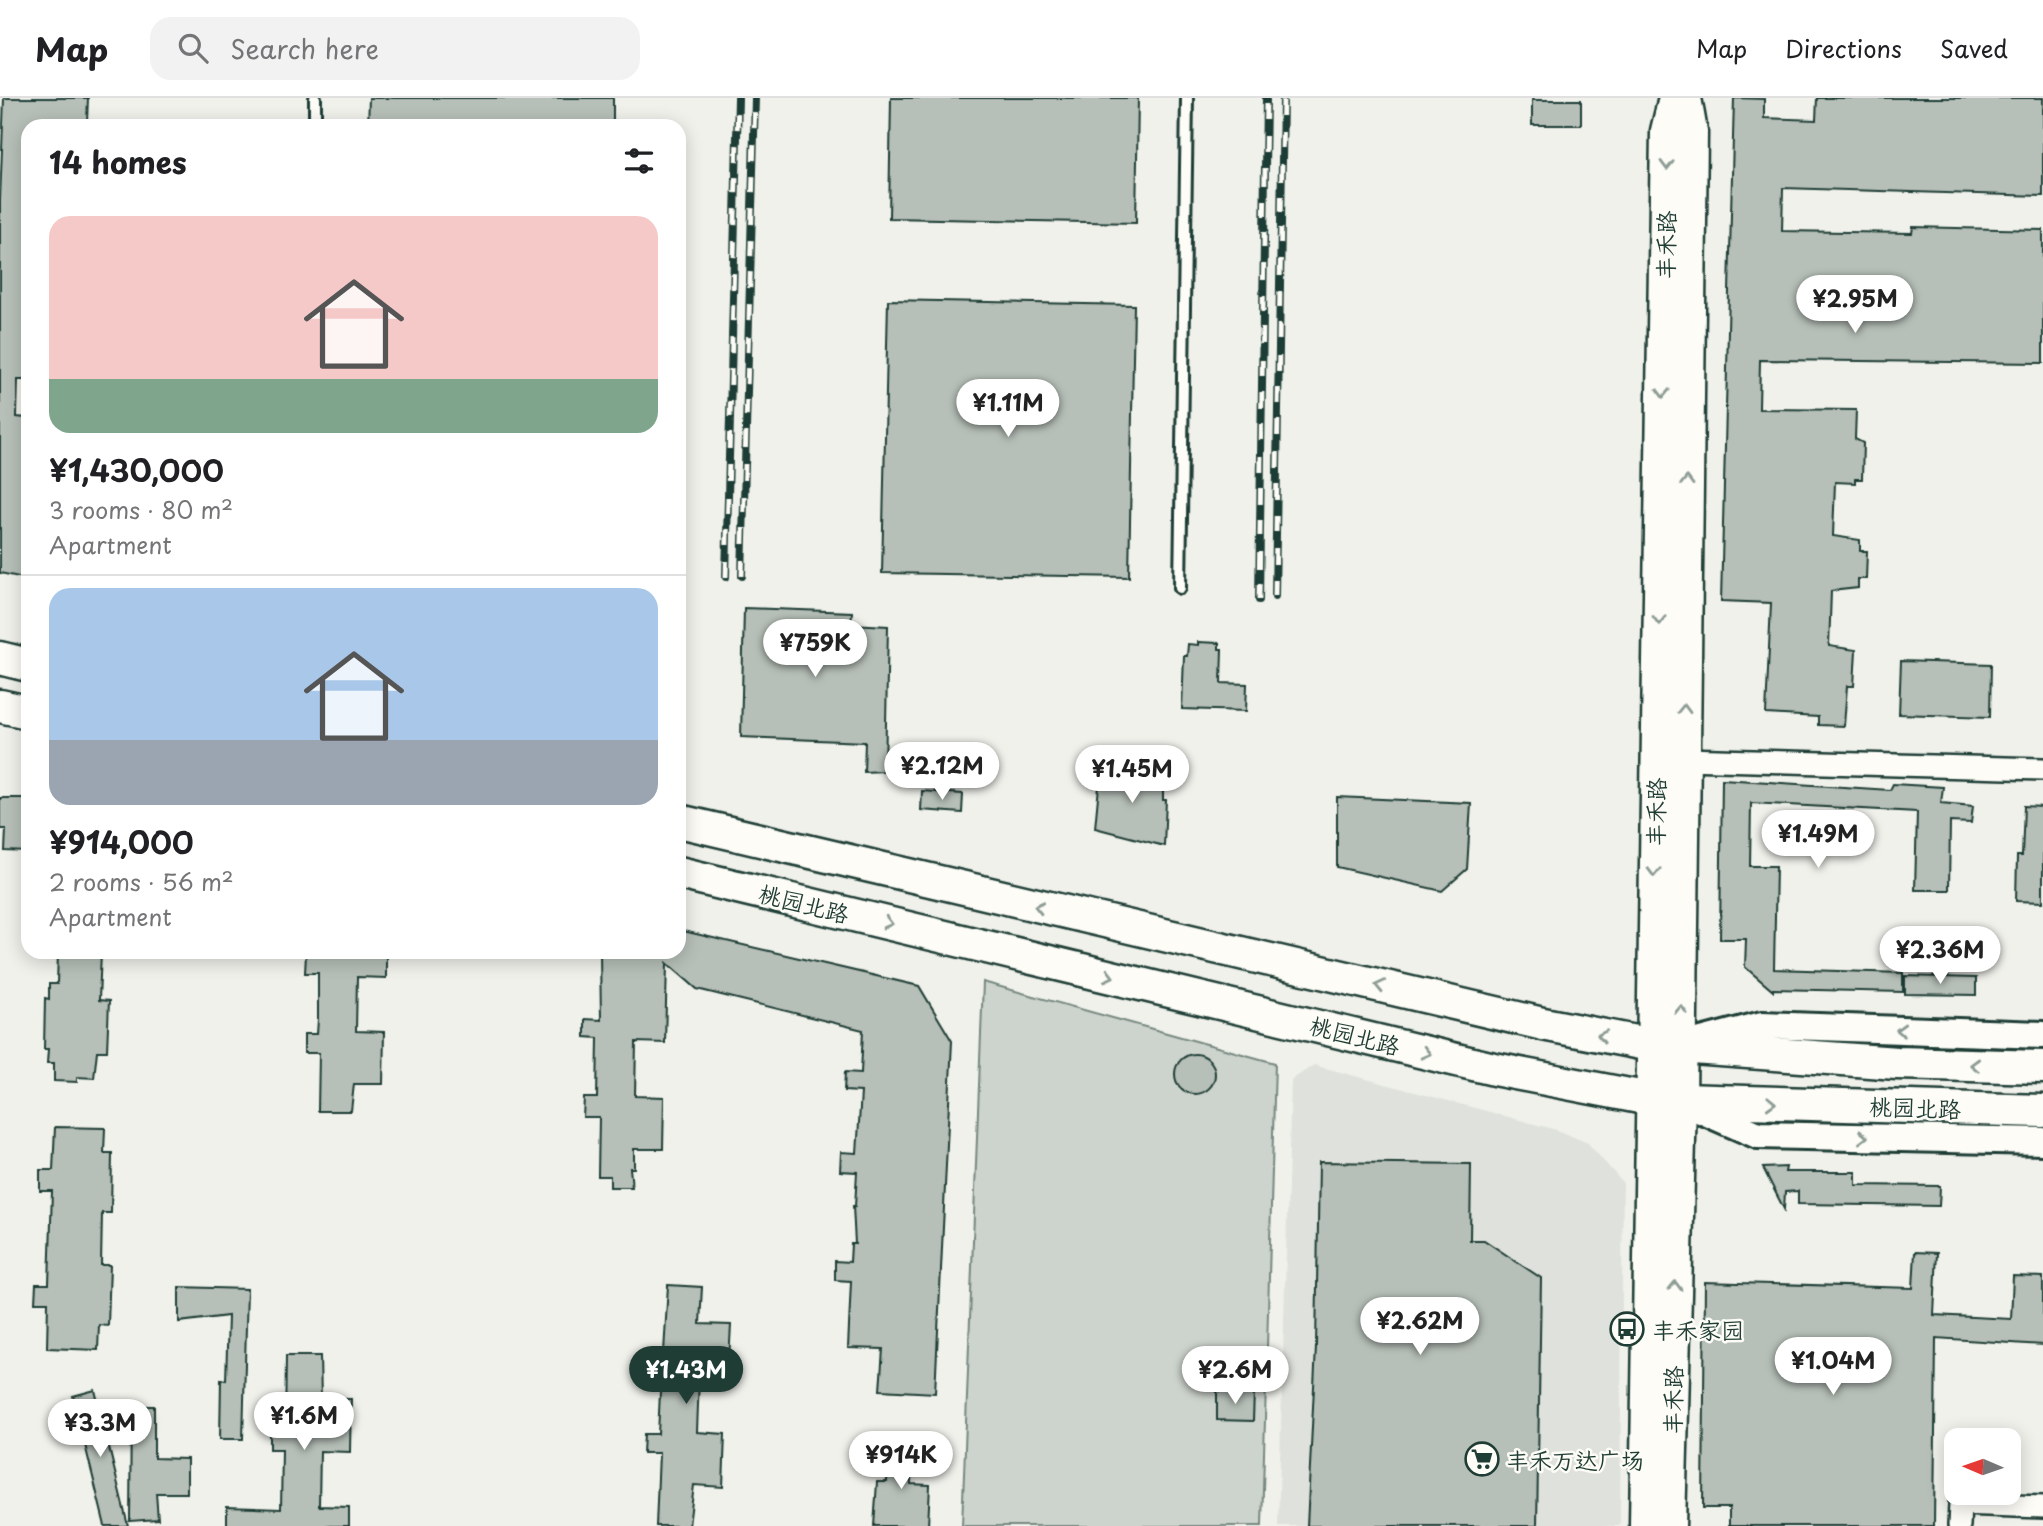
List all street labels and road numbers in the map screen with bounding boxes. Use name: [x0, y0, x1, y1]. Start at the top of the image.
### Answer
street label: 丰禾路: [1647, 210, 1683, 280]
street label: 丰禾路: [1637, 777, 1673, 847]
street label: 桃园北路: [755, 875, 853, 931]
street label: 桃园北路: [1306, 1007, 1404, 1063]
street label: 桃园北路: [1868, 1088, 1962, 1126]
street label: 丰禾路: [1654, 1365, 1690, 1435]

